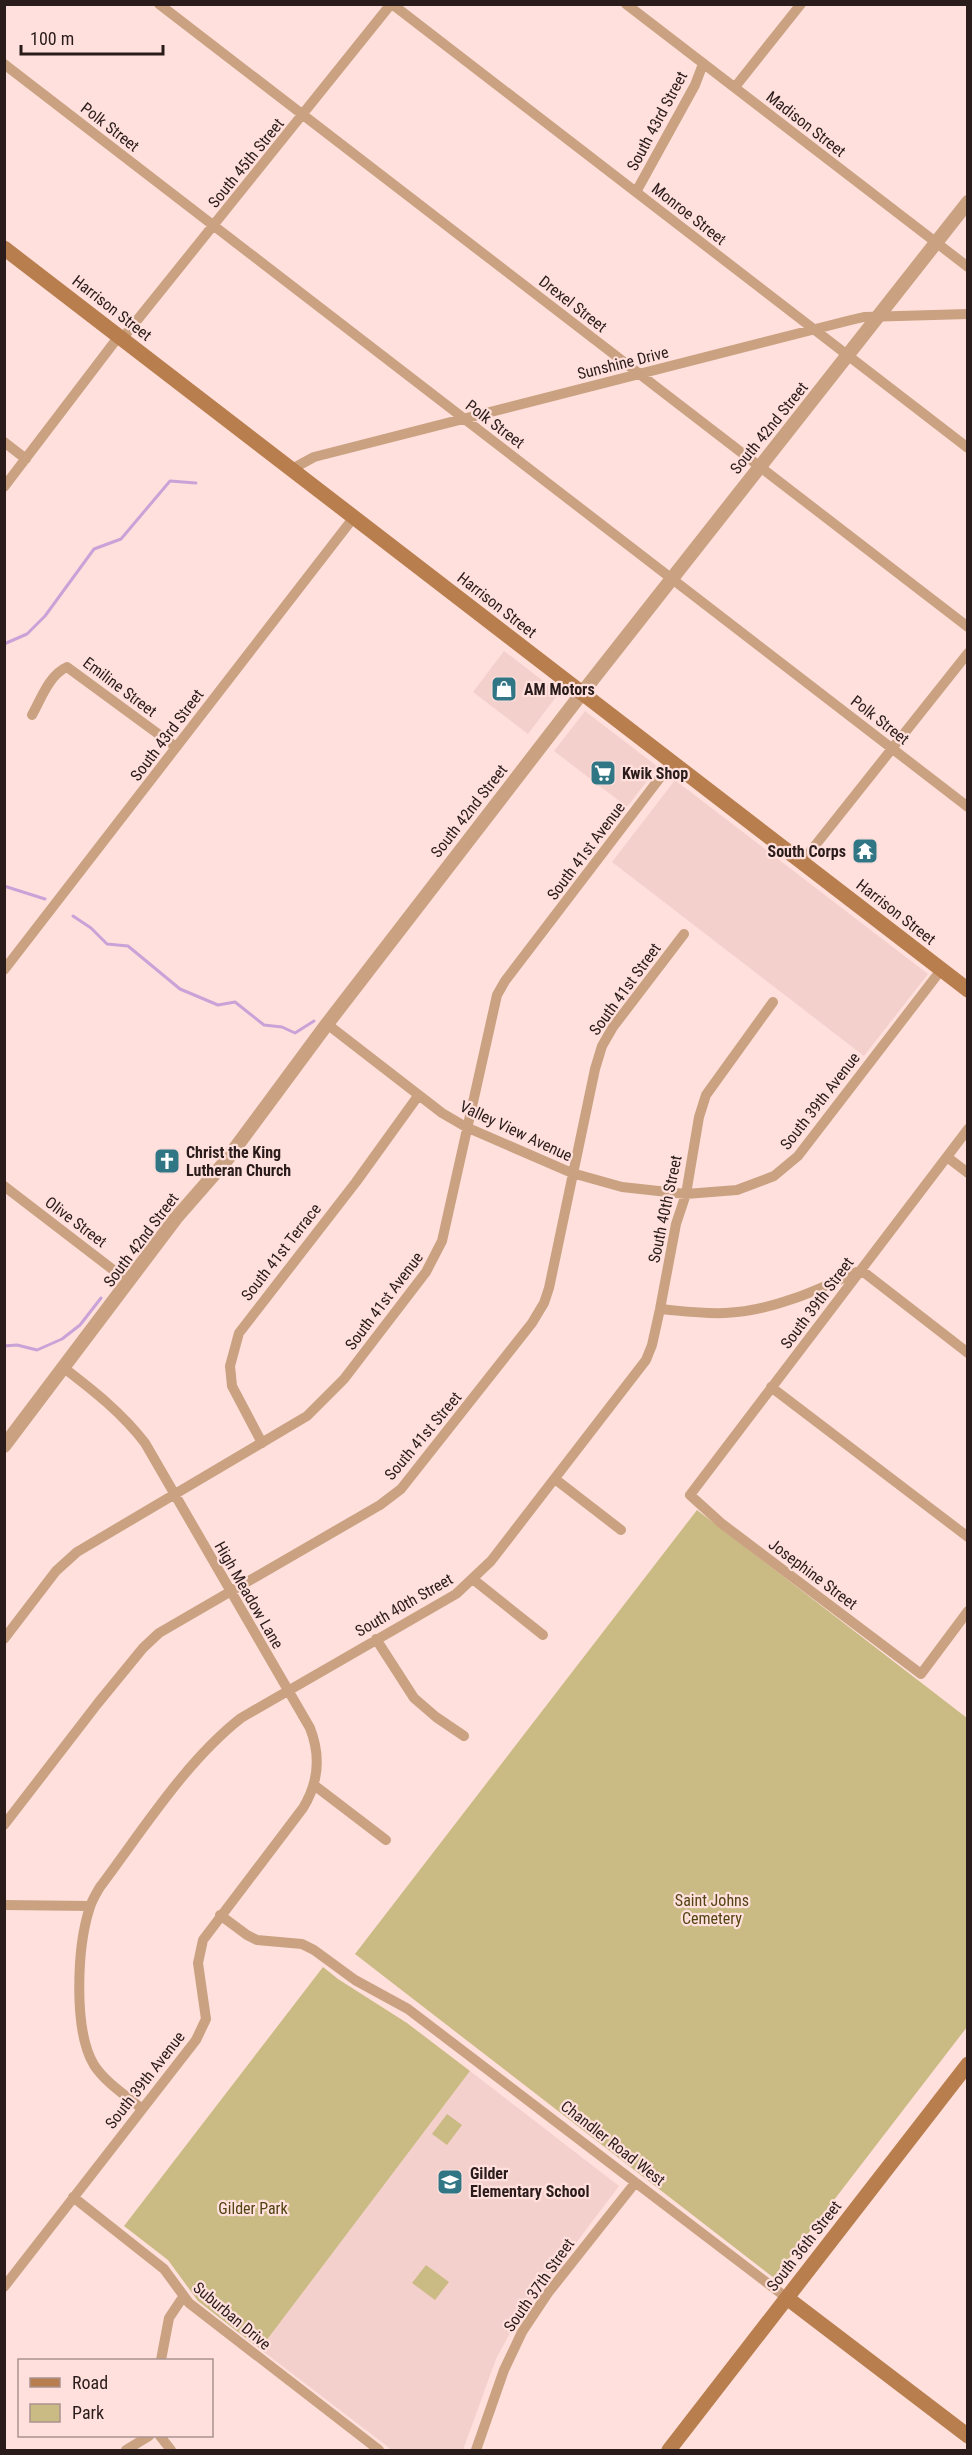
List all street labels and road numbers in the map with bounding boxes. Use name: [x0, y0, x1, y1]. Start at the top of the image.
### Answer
street label: South 43rd Street: [623, 68, 691, 174]
street label: Madison Street: [762, 87, 850, 161]
street label: Polk Street: [77, 98, 143, 156]
street label: South 45th Street: [204, 114, 288, 212]
street label: Monroe Street: [648, 179, 730, 249]
street label: Harrison Street: [69, 271, 156, 345]
street label: Drexel Street: [535, 272, 611, 336]
street label: Sunshine Drive: [575, 342, 671, 384]
street label: South 42nd Street: [726, 378, 812, 478]
street label: Polk Street: [462, 396, 528, 452]
street label: Harrison Street: [454, 568, 541, 642]
street label: Emiline Street: [79, 653, 161, 721]
street label: South 43rd Street: [126, 685, 208, 785]
street label: Polk Street: [847, 691, 913, 749]
street label: South 42nd Street: [427, 760, 511, 861]
street label: South 41st Avenue: [543, 798, 629, 904]
street label: Harrison Street: [853, 875, 940, 949]
street label: South 41st Street: [585, 939, 665, 1039]
street label: South 39th Avenue: [776, 1049, 864, 1153]
street label: Valley View Avenue: [457, 1097, 575, 1165]
street label: South 40th Street: [644, 1153, 686, 1265]
street label: South 42nd Street: [99, 1189, 183, 1291]
street label: Olive Street: [41, 1193, 111, 1252]
street label: South 41st Terrace: [237, 1199, 325, 1305]
street label: South 41st Avenue: [341, 1248, 427, 1354]
street label: South 39th Street: [776, 1253, 858, 1352]
street label: South 41st Street: [381, 1388, 466, 1484]
street label: Josephine Street: [765, 1534, 861, 1614]
street label: High Meadow Lane: [211, 1538, 287, 1652]
street label: South 40th Street: [352, 1569, 456, 1641]
street label: South 39th Avenue: [101, 2028, 189, 2132]
street label: Chandler Road West: [557, 2096, 669, 2190]
street label: South 36th Street: [763, 2197, 845, 2295]
street label: South 37th Street: [500, 2234, 578, 2335]
street label: Suburban Drive: [189, 2278, 275, 2354]

